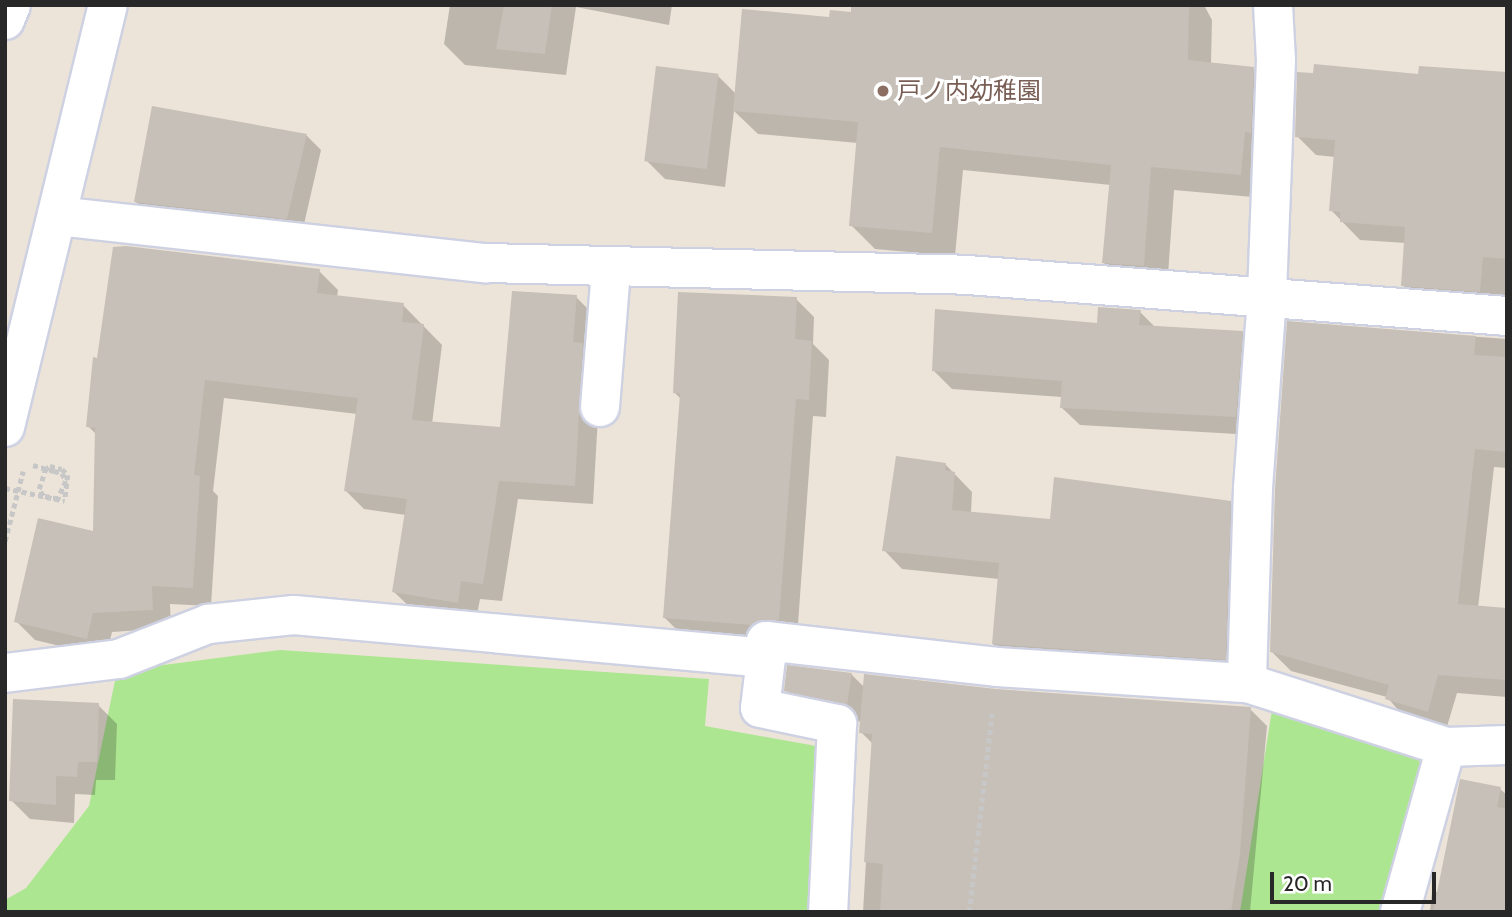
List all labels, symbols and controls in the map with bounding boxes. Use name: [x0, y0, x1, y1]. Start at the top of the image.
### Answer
place label: 戸ノ内幼稚園: [897, 77, 1041, 105]
marker: 戸ノ内幼稚園: [875, 83, 891, 99]
scale bar: [1274, 858, 1440, 902]
text: 20 m: [1283, 871, 1332, 896]

